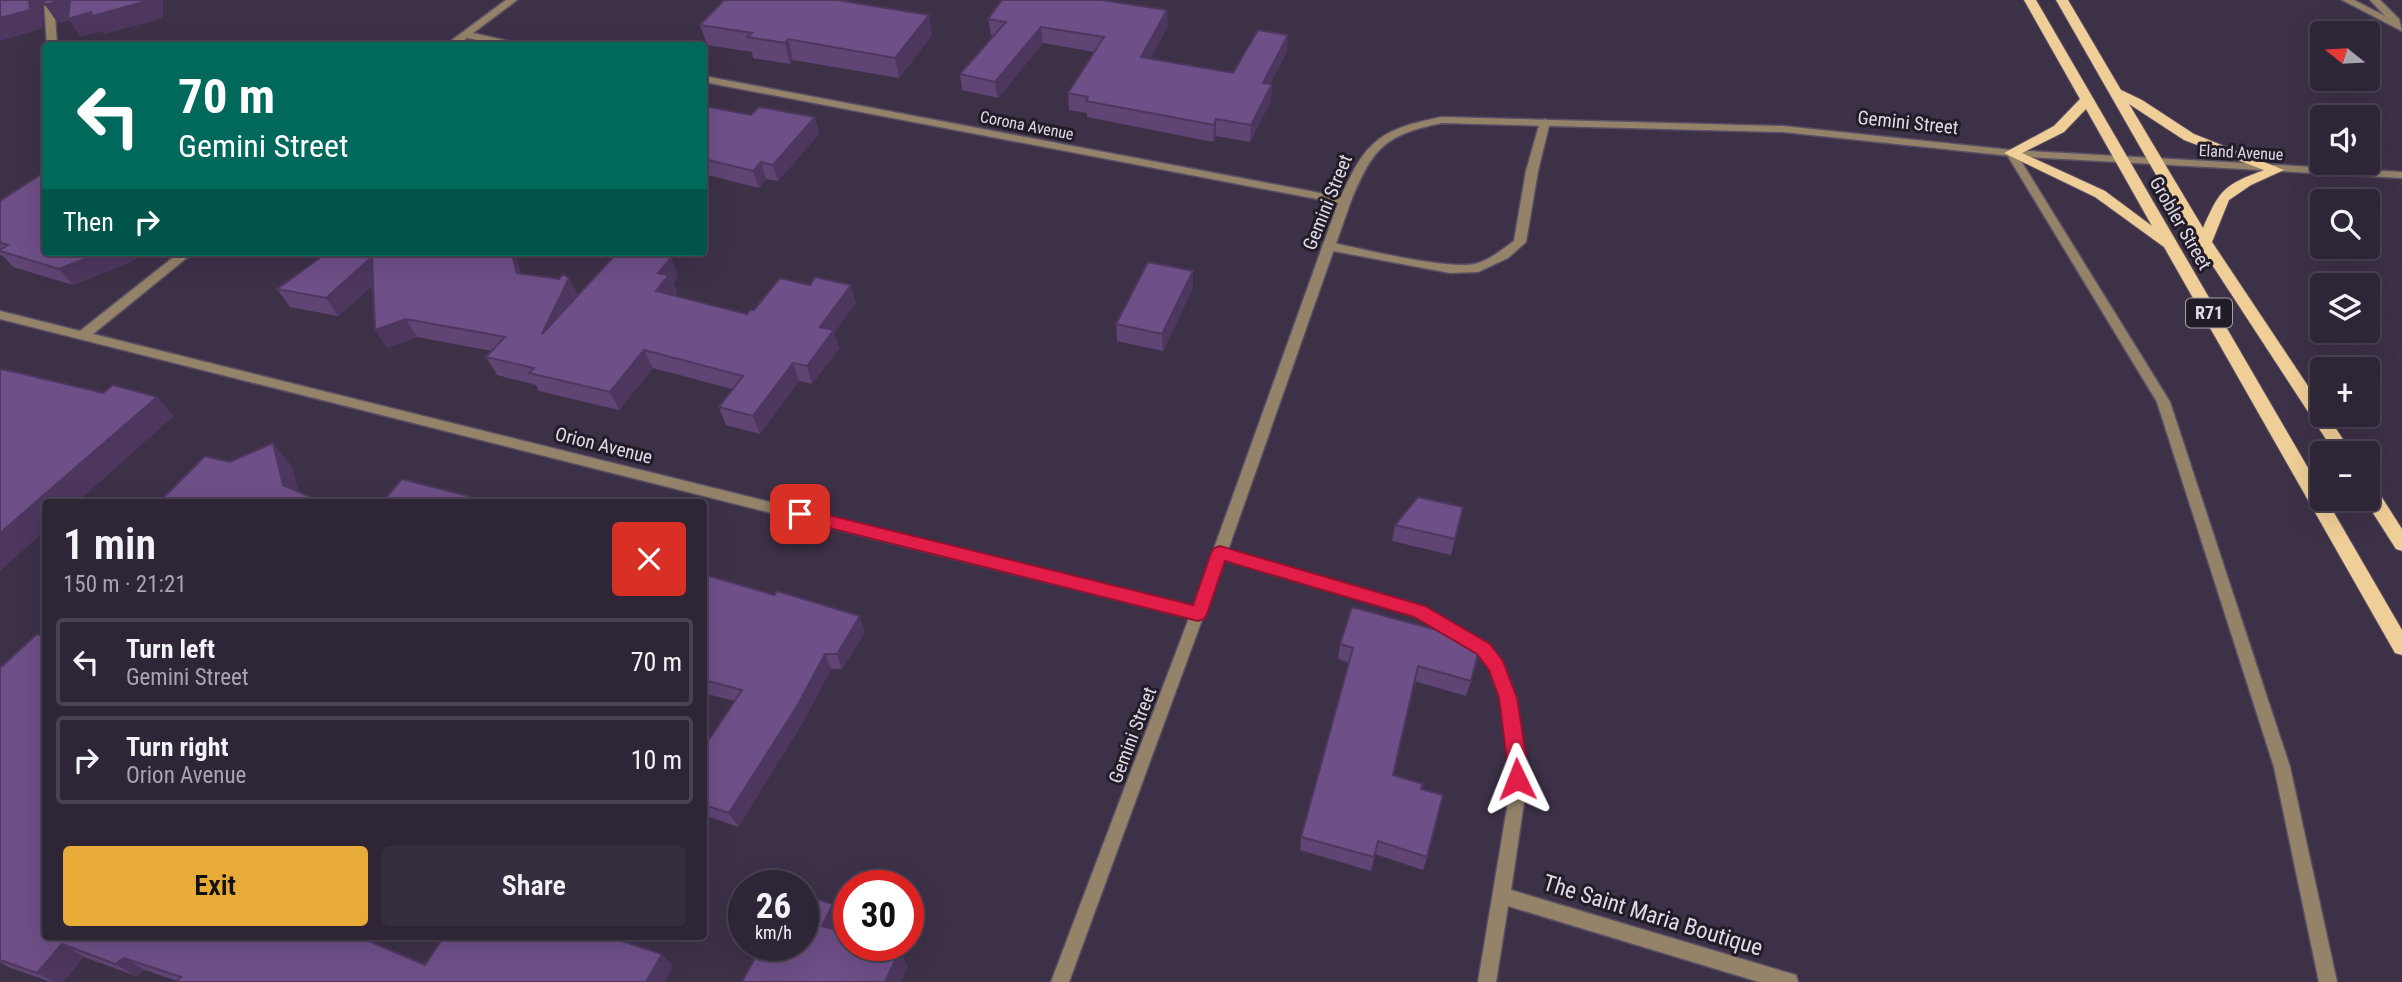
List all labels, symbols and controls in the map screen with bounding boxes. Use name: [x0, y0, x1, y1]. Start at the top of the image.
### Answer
north arrow: [2310, 21, 2380, 91]
map controls: [2310, 21, 2380, 511]
text: 70 m: [178, 68, 275, 125]
icon: left: [63, 70, 154, 161]
button: sound: [2310, 105, 2380, 175]
street label: Gemini Street: [1856, 106, 1959, 139]
street label: Corona Avenue: [978, 107, 1075, 144]
text: Gemini Street: [178, 127, 349, 165]
street label: Eland Avenue: [2198, 141, 2284, 164]
street label: Gemini Street: [1298, 151, 1357, 253]
street label: Grobler Street: [2145, 173, 2216, 274]
button: search: [2310, 189, 2380, 259]
icon: right: [128, 203, 166, 241]
text: Then: [63, 207, 114, 237]
button: layers: [2310, 273, 2380, 343]
road number: R71: [2186, 298, 2232, 328]
button: +: [2310, 357, 2380, 427]
street label: Orion Avenue: [553, 422, 655, 469]
button: −: [2310, 441, 2380, 511]
pin: [770, 484, 830, 544]
icon: arrive: [781, 495, 819, 533]
text: 1 min: [63, 520, 156, 569]
button: close: [612, 522, 686, 596]
text: 150 m · 21:21: [63, 571, 187, 598]
text: Turn left: [126, 634, 215, 664]
icon: left: [67, 643, 105, 681]
text: 70 m: [631, 647, 682, 677]
text: Gemini Street: [126, 664, 249, 691]
street label: Gemini Street: [1104, 684, 1161, 787]
text: Turn right: [126, 732, 228, 762]
icon: right: [67, 741, 105, 779]
position arrow: [1480, 742, 1554, 816]
text: 10 m: [631, 745, 682, 775]
text: Orion Avenue: [126, 762, 246, 789]
button: Exit: [63, 846, 368, 926]
button: Share: [382, 846, 686, 926]
street label: The Saint Maria Boutique: [1540, 869, 1766, 962]
speed limit sign: 30: [833, 870, 924, 961]
text: 26: [756, 886, 791, 927]
text: km/h: [755, 922, 792, 943]

